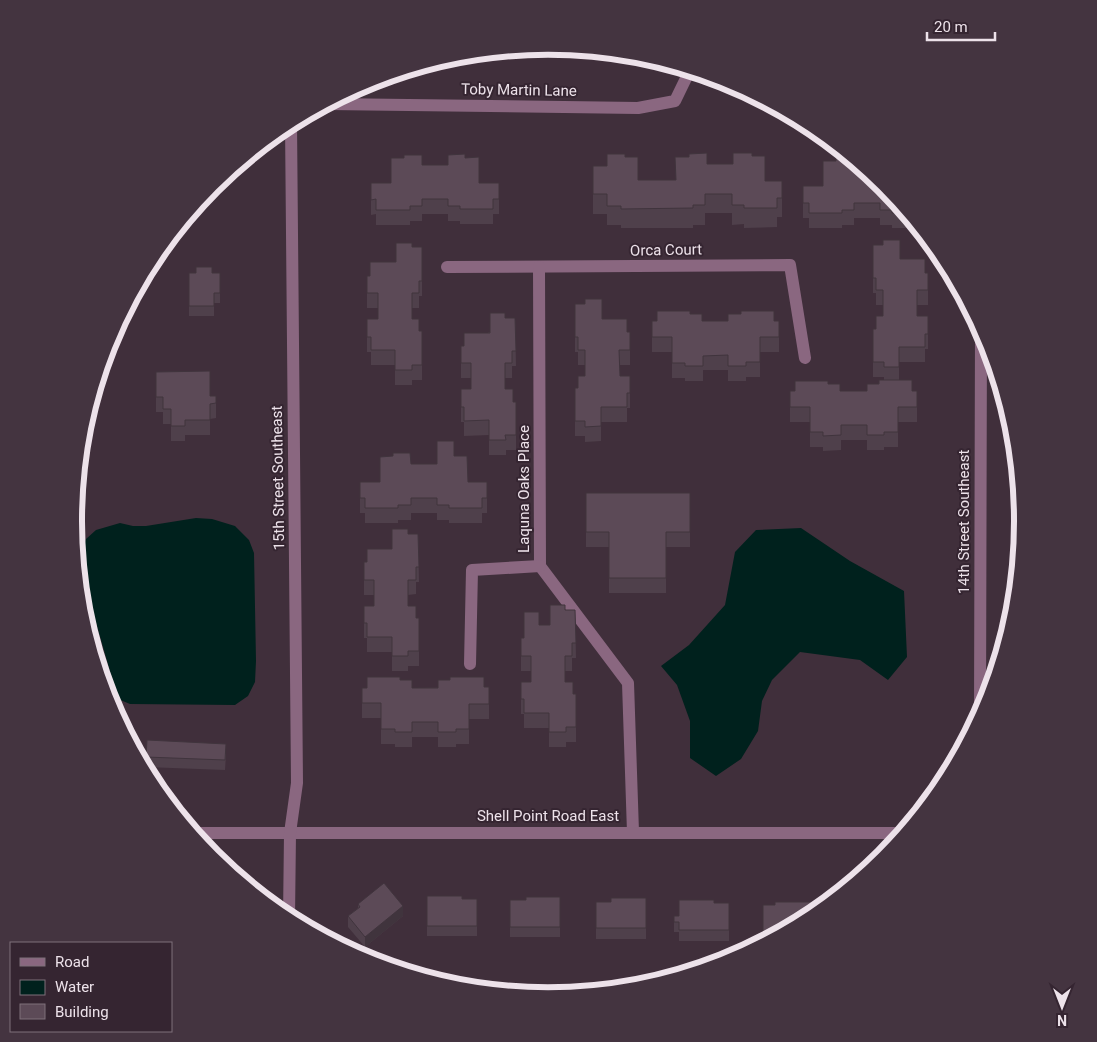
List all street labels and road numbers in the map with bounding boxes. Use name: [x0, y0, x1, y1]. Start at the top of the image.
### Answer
street label: Toby Martin Lane: [461, 80, 577, 100]
street label: Orca Court: [630, 240, 702, 260]
street label: 15th Street Southeast: [268, 405, 288, 551]
street label: Laquna Oaks Place: [515, 425, 533, 553]
street label: 14th Street Southeast: [955, 450, 973, 594]
street label: Shell Point Road East: [477, 807, 619, 825]

